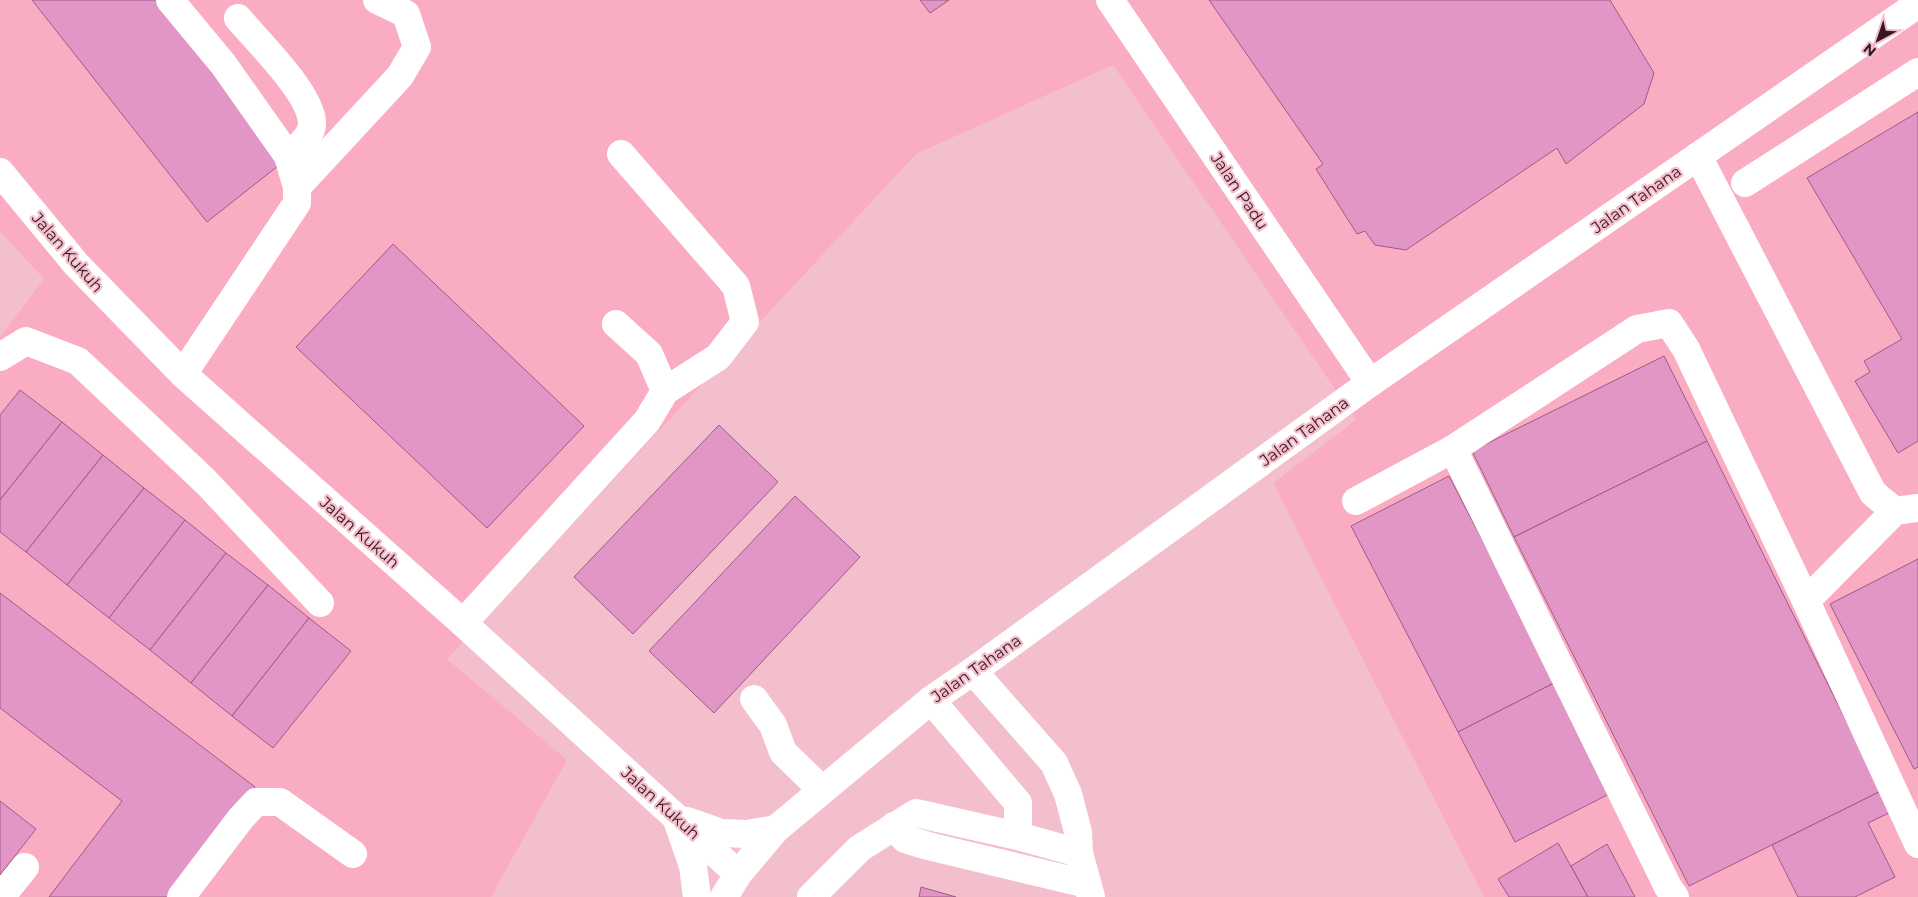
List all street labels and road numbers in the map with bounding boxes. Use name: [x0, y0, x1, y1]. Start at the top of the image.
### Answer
street label: Jalan Padu: [1206, 148, 1272, 233]
street label: Jalan Tahana: [1587, 162, 1685, 238]
street label: Jalan Kukuh: [27, 208, 107, 296]
street label: Jalan Tahana: [1255, 393, 1352, 471]
street label: Jalan Kukuh: [315, 492, 403, 572]
street label: Jalan Tahana: [927, 631, 1025, 707]
street label: Jalan Kukuh: [617, 763, 704, 844]

